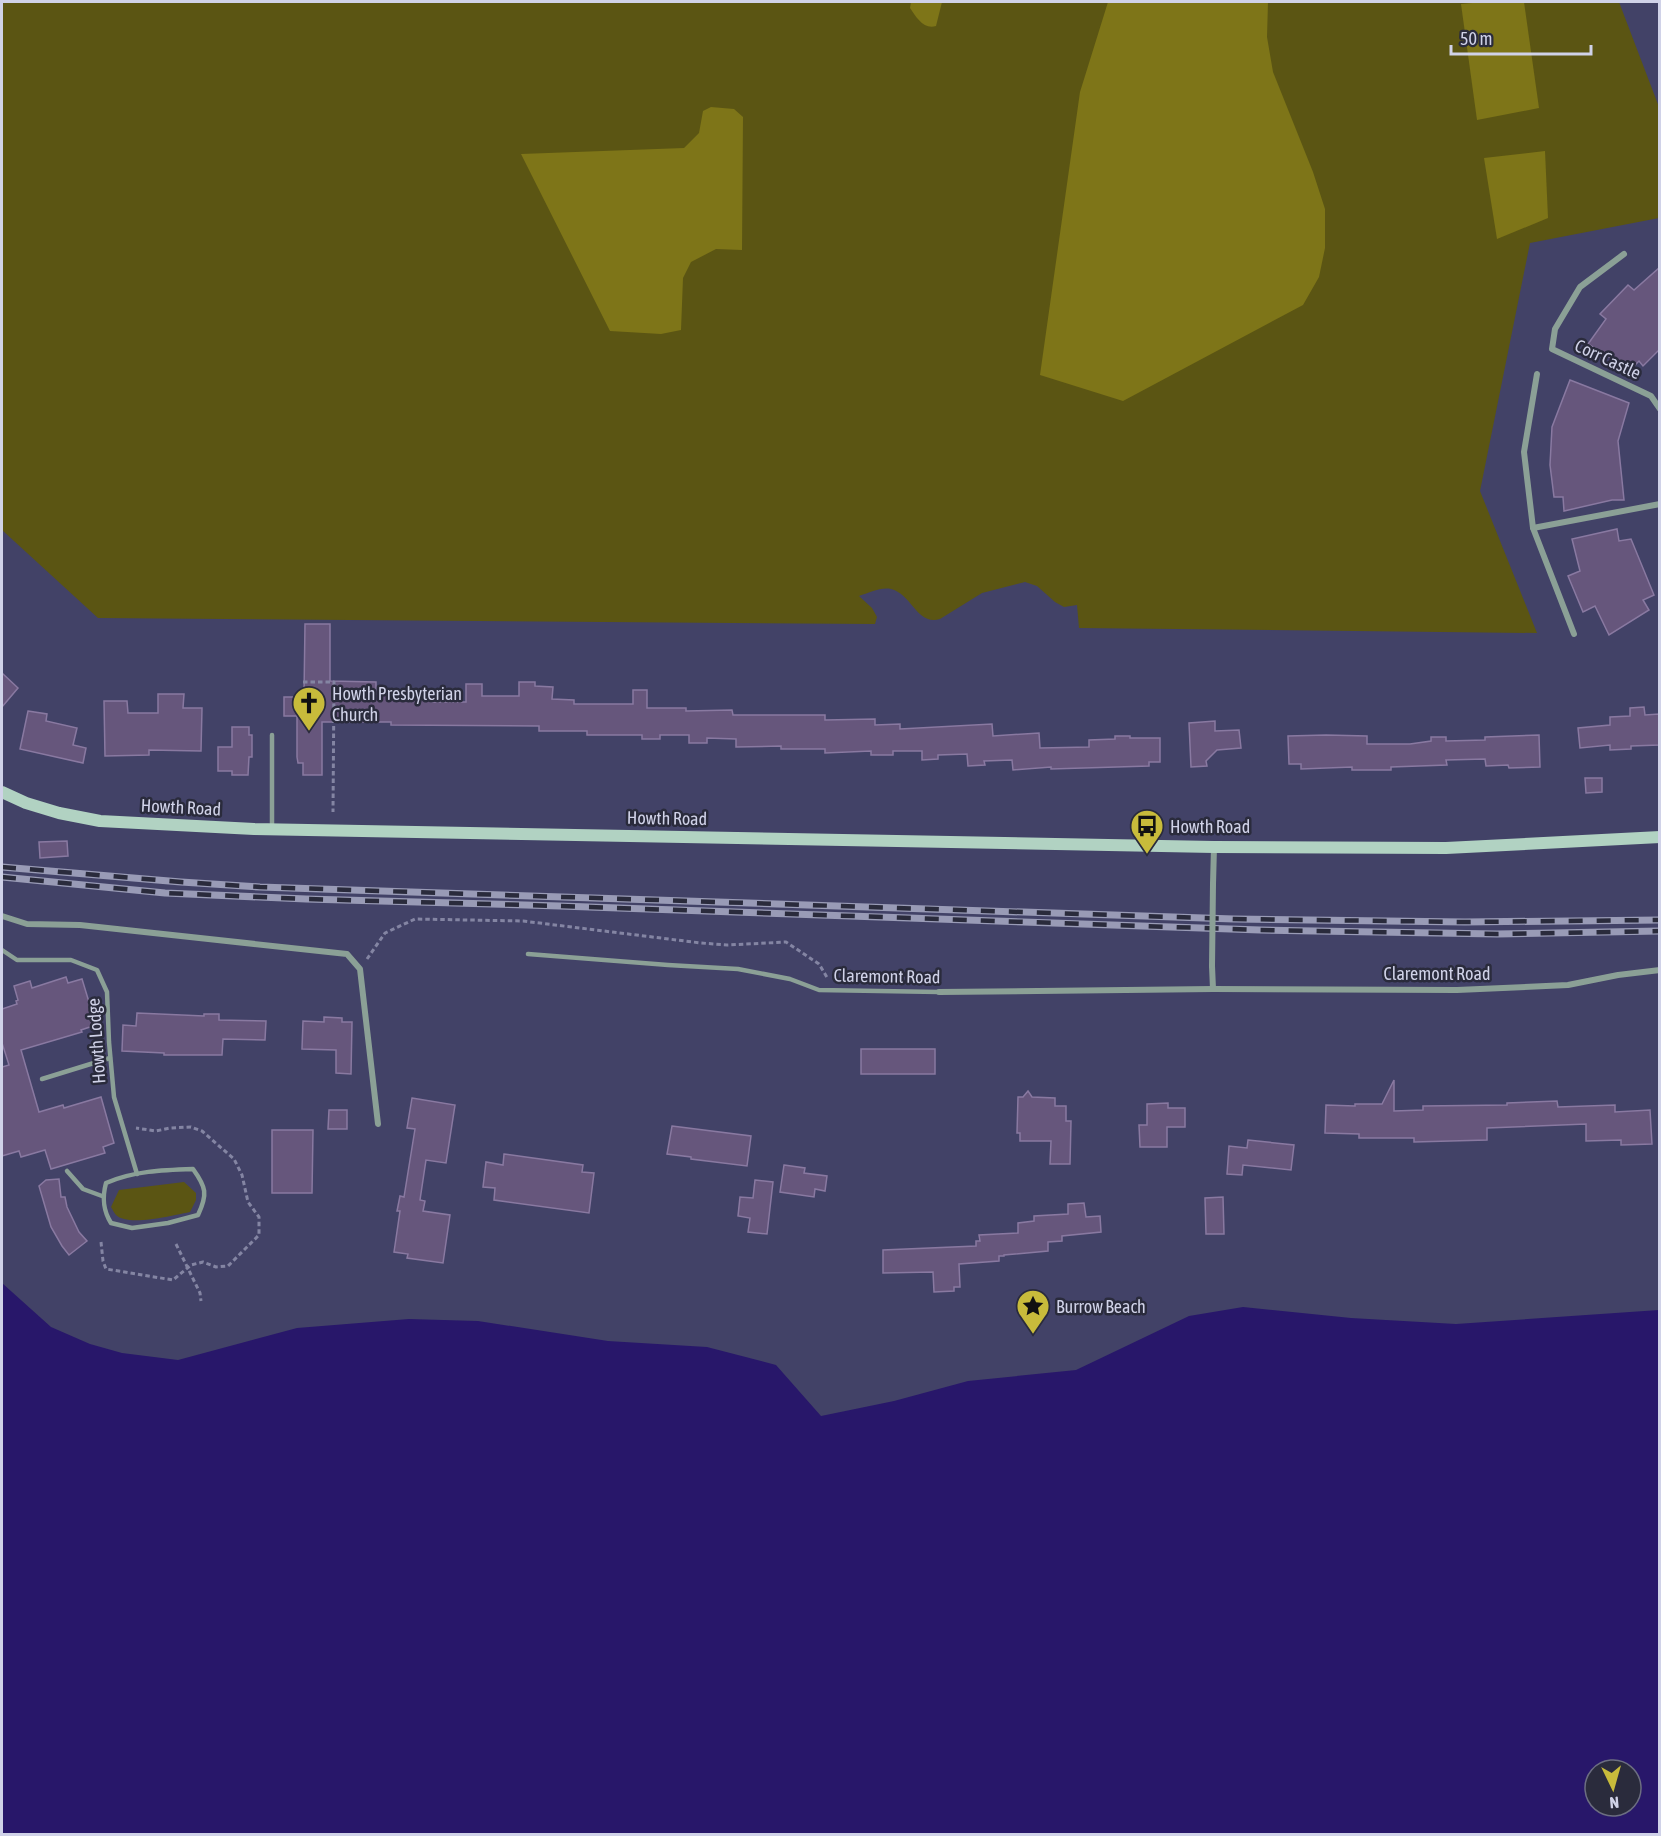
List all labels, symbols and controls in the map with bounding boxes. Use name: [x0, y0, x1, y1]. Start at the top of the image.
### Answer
scale bar: [1451, 18, 1590, 56]
text: 50 m: [1460, 28, 1492, 49]
street label: Corr Castle: [1572, 335, 1644, 383]
place label: Howth Presbyterian Church: [332, 683, 462, 725]
church icon: Howth Presbyterian Church: [291, 685, 327, 732]
street label: Howth Road: [140, 794, 222, 820]
street label: Howth Road: [627, 807, 707, 829]
bus stop icon: Howth Road: [1129, 808, 1165, 855]
place label: Howth Road: [1170, 816, 1250, 837]
street label: Claremont Road: [1384, 963, 1490, 984]
street label: Claremont Road: [833, 965, 941, 987]
street label: Howth Lodge: [83, 998, 109, 1084]
place icon: Burrow Beach: [1015, 1288, 1051, 1335]
place label: Burrow Beach: [1056, 1296, 1146, 1317]
north arrow: [1583, 1758, 1643, 1818]
text: N: [1609, 1794, 1620, 1812]

